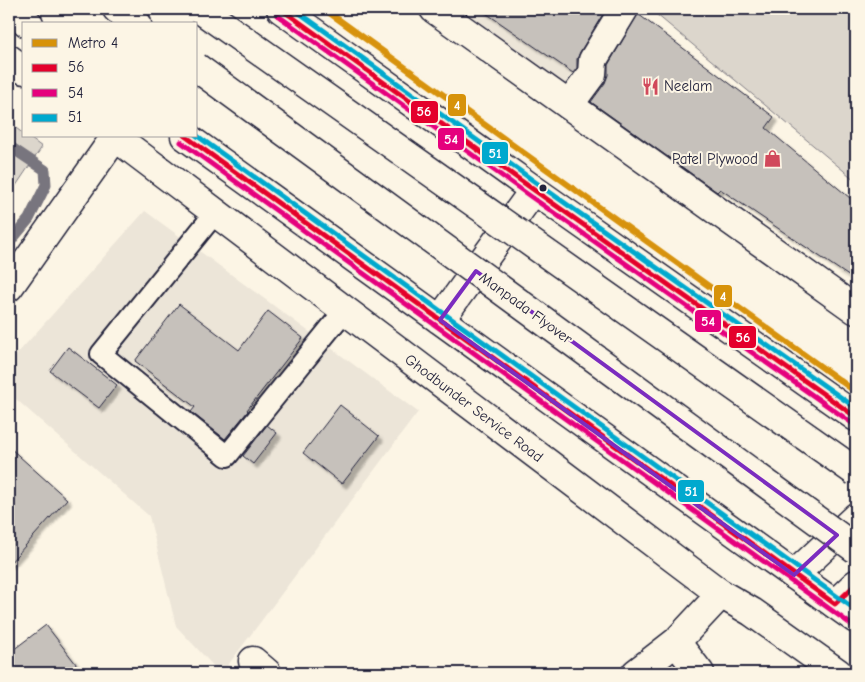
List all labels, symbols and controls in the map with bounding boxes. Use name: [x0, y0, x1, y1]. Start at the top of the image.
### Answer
legend: [22, 22, 198, 138]
text: Metro 4: [68, 34, 118, 52]
text: 56: [68, 58, 84, 76]
restaurant icon: Neelam: [640, 76, 660, 96]
place label: Neelam: [664, 77, 712, 95]
text: 54: [68, 84, 83, 102]
line badge: 4: [447, 93, 467, 117]
text: 4: [454, 97, 461, 114]
line badge: 56: [410, 100, 439, 124]
text: 56: [417, 103, 431, 120]
text: 51: [68, 108, 82, 126]
line badge: 54: [437, 127, 465, 151]
text: 54: [444, 131, 458, 148]
line badge: 51: [481, 141, 509, 165]
text: 51: [489, 145, 501, 162]
shop icon: Patel Plywood: [762, 149, 782, 169]
place label: Patel Plywood: [672, 150, 758, 168]
unlabelled marker: [538, 183, 548, 193]
street label: Manpada Flyover: [476, 268, 576, 348]
line badge: 4: [713, 284, 733, 308]
text: 4: [720, 288, 727, 305]
line badge: 54: [694, 309, 722, 333]
text: 54: [701, 313, 715, 330]
line badge: 56: [728, 325, 757, 349]
text: 56: [736, 329, 750, 346]
street label: Ghodbunder Service Road: [401, 350, 547, 466]
line badge: 51: [677, 479, 705, 503]
text: 51: [685, 483, 697, 500]

